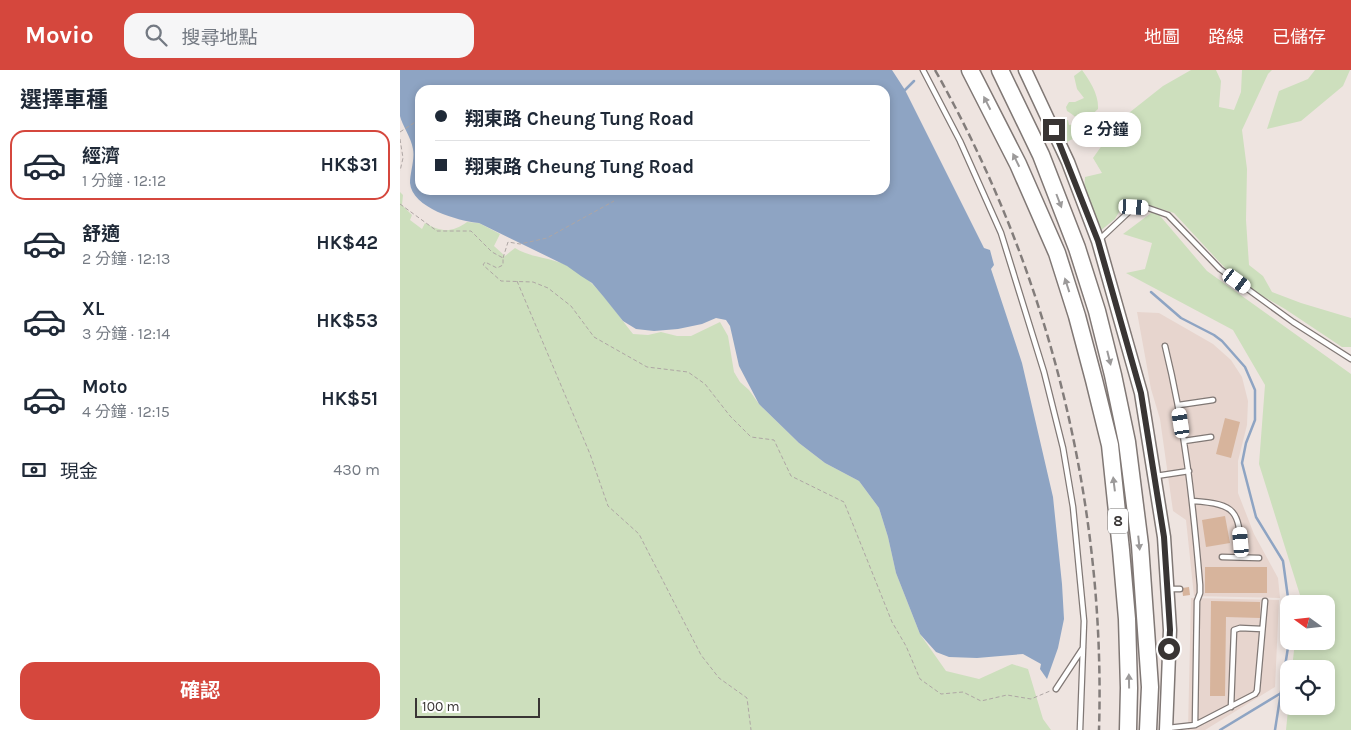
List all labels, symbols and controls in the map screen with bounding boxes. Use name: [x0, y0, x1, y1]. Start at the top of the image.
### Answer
search box: [124, 13, 474, 58]
text: Movio: [25, 21, 94, 49]
icon: search: [142, 21, 170, 49]
text: 地圖: [1144, 26, 1180, 48]
text: 路線: [1208, 26, 1244, 48]
text: 已儲存: [1272, 26, 1326, 48]
text: 搜尋地點: [182, 27, 258, 49]
text: 選擇車種: [20, 87, 108, 113]
one-way arrow: [983, 96, 991, 111]
text: 翔東路 Cheung Tung Road: [465, 108, 694, 130]
callout: 2 分鐘: [1072, 112, 1142, 148]
route end: [1043, 119, 1065, 141]
text: 2 分鐘: [1083, 120, 1129, 139]
icon: car: [22, 143, 67, 188]
text: 經濟: [82, 145, 120, 167]
one-way arrow: [1012, 153, 1020, 168]
text: HK$31: [320, 154, 378, 176]
text: 翔東路 Cheung Tung Road: [465, 156, 694, 178]
text: 1 分鐘 · 12:12: [82, 171, 166, 190]
one-way arrow: [1056, 193, 1063, 208]
car: [1118, 199, 1149, 215]
icon: car: [22, 221, 67, 266]
text: 舒適: [82, 223, 120, 245]
text: HK$42: [316, 232, 378, 254]
text: 2 分鐘 · 12:13: [82, 249, 171, 268]
car: [1220, 266, 1253, 296]
one-way arrow: [1063, 277, 1070, 292]
text: XL: [82, 298, 104, 320]
icon: car: [22, 299, 67, 344]
text: HK$53: [316, 310, 378, 332]
text: 3 分鐘 · 12:14: [82, 324, 170, 343]
one-way arrow: [1105, 351, 1113, 366]
text: Moto: [82, 376, 128, 398]
icon: car: [22, 377, 67, 422]
text: HK$51: [321, 388, 378, 410]
text: 4 分鐘 · 12:15: [82, 402, 170, 421]
car: [1171, 407, 1190, 439]
icon: cash: [20, 456, 48, 484]
text: 430 m: [333, 460, 380, 479]
text: 現金: [60, 461, 98, 483]
one-way arrow: [1110, 476, 1118, 492]
road number: 8: [1108, 508, 1128, 534]
car: [1232, 526, 1249, 558]
one-way arrow: [1135, 535, 1143, 551]
north arrow: [1280, 595, 1335, 650]
map controls: [1280, 595, 1335, 715]
route start: [1158, 638, 1180, 660]
button: locate: [1280, 660, 1335, 715]
button: 確認: [20, 662, 380, 720]
one-way arrow: [1125, 673, 1133, 689]
scale bar: [415, 695, 540, 718]
text: 100 m: [422, 698, 460, 715]

